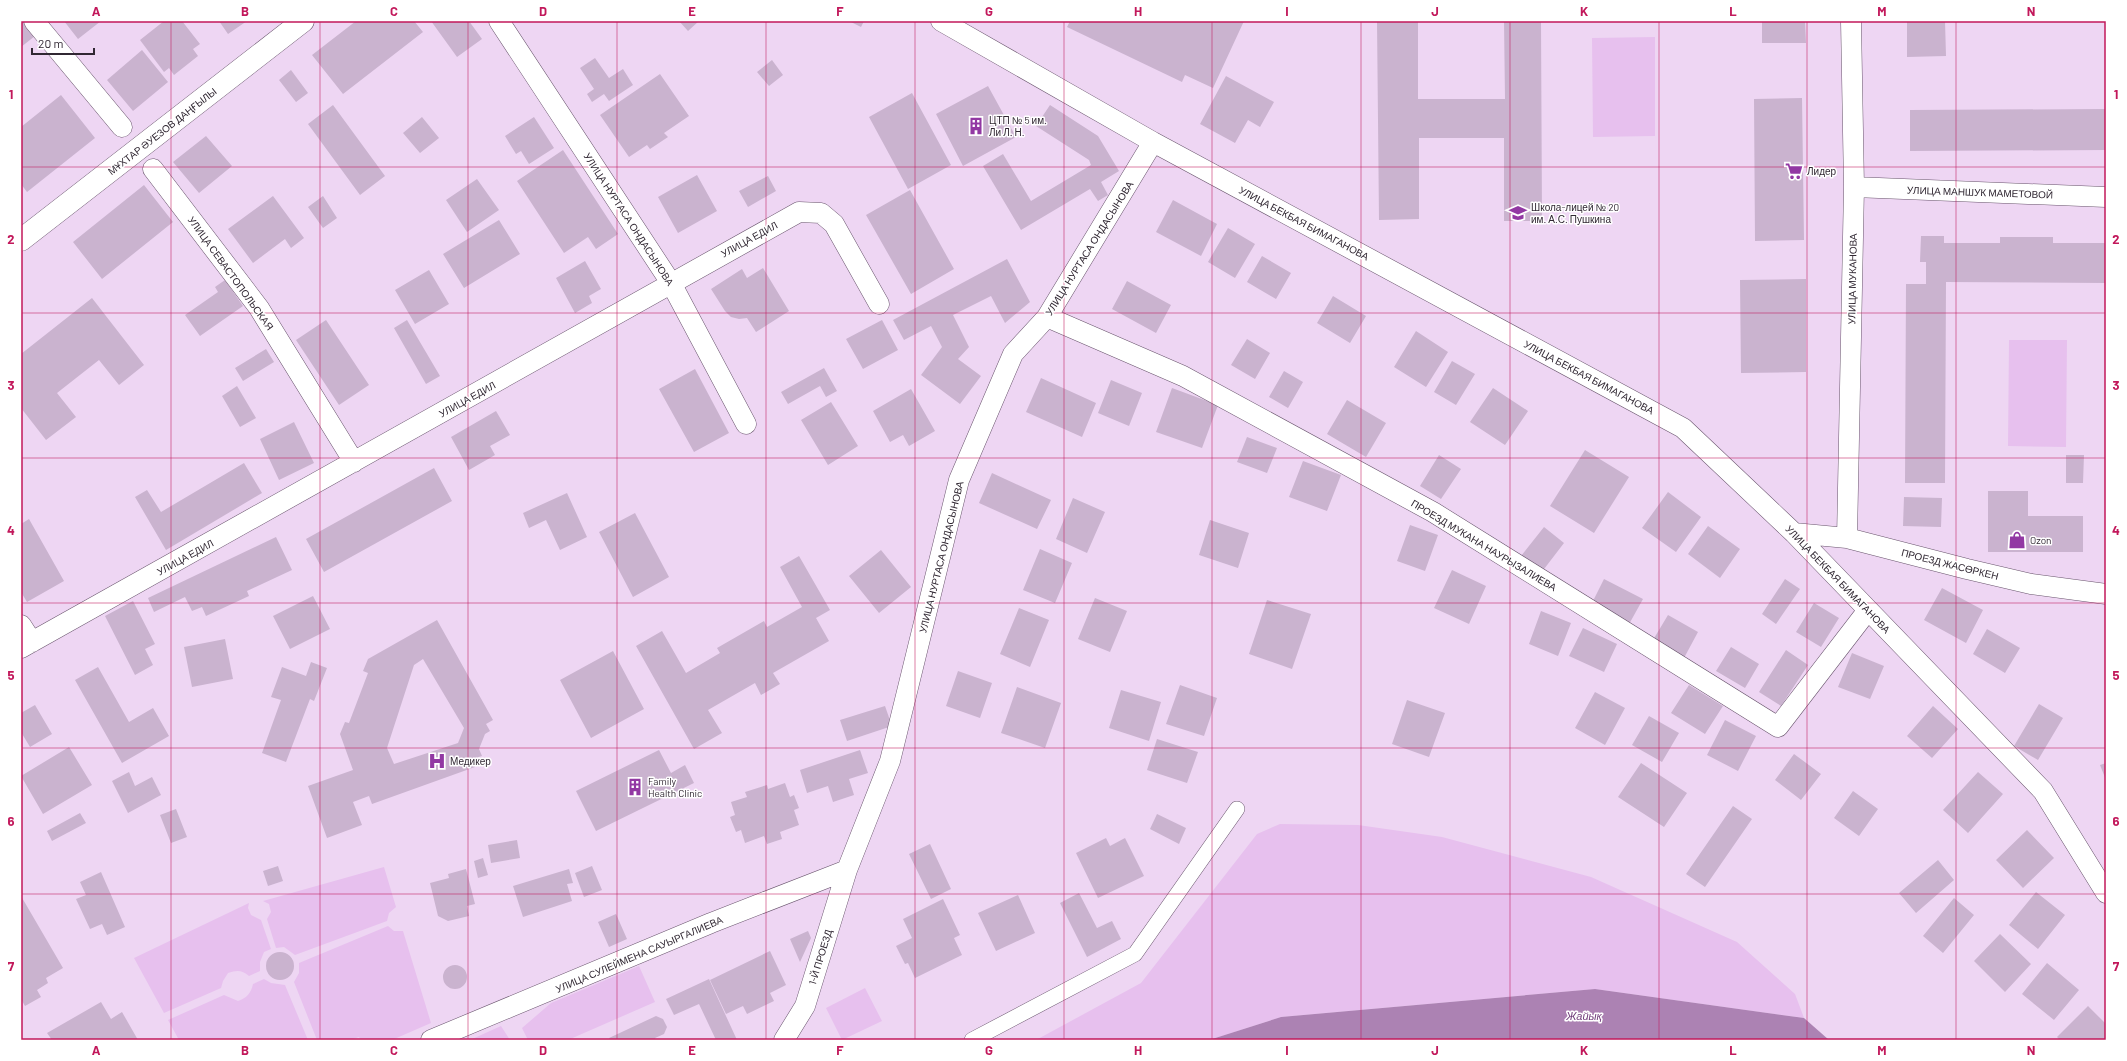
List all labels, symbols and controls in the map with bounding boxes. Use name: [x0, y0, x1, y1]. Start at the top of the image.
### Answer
text: A: [92, 3, 101, 19]
text: B: [241, 3, 249, 19]
text: C: [390, 3, 398, 19]
text: D: [539, 3, 547, 19]
text: E: [688, 3, 696, 19]
text: F: [836, 3, 844, 19]
text: G: [985, 3, 993, 19]
text: H: [1134, 3, 1142, 19]
text: I: [1285, 3, 1289, 19]
text: J: [1431, 3, 1439, 19]
text: K: [1580, 3, 1588, 19]
text: L: [1729, 3, 1737, 19]
text: M: [1877, 3, 1887, 19]
text: N: [2027, 3, 2035, 19]
scale bar: [32, 30, 94, 56]
text: 20 m: [38, 36, 64, 50]
street label: МҰХТАР ӘУЕЗОВ ДАҢҒЫЛЫ: [105, 85, 219, 177]
text: 1: [9, 86, 13, 102]
text: 1: [2114, 86, 2118, 102]
place label: ЦТП № 5 им. Ли Л. Н.: [989, 114, 1047, 138]
building icon: ЦТП № 5 им. Ли Л. Н.: [966, 116, 986, 136]
street label: УЛИЦА НУРТАСА ОНДАСЫНОВА: [582, 150, 677, 288]
supermarket icon: Лидер: [1784, 161, 1804, 181]
place label: Лидер: [1807, 165, 1837, 177]
street label: УЛИЦА НУРТАСА ОНДАСЫНОВА: [1043, 178, 1136, 317]
street label: УЛИЦА МАНШУК МАМЕТОВОЙ: [1907, 183, 2053, 201]
street label: УЛИЦА БЕКБАЯ БИМАГАНОВА: [1237, 184, 1371, 263]
place label: Школа-лицей № 20 им. А.С. Пушкина: [1531, 201, 1619, 225]
school or university icon: Школа-лицей № 20 им. А.С. Пушкина: [1508, 203, 1528, 223]
street label: УЛИЦА СЕВАСТОПОЛЬСКАЯ: [186, 214, 276, 332]
street label: УЛИЦА ЕДИЛ: [719, 218, 779, 260]
text: 2: [7, 231, 15, 247]
text: 2: [2112, 231, 2120, 247]
street label: УЛИЦА МУКАНОВА: [1845, 233, 1859, 325]
street label: УЛИЦА БЕКБАЯ БИМАГАНОВА: [1522, 338, 1656, 417]
text: 3: [7, 377, 15, 393]
text: 3: [2112, 377, 2120, 393]
street label: УЛИЦА ЕДИЛ: [437, 378, 497, 420]
street label: УЛИЦА НУРТАСА ОНДАСЫНОВА: [916, 480, 966, 634]
street label: ПРОЕЗД МУКАНА НАУРЫЗАЛИЕВА: [1409, 497, 1559, 593]
text: 4: [7, 522, 15, 538]
text: 4: [2112, 522, 2120, 538]
street label: УЛИЦА БЕКБАЯ БИМАГАНОВА: [1783, 523, 1893, 636]
shop icon: Ozon: [2007, 530, 2027, 550]
place label: Ozon: [2030, 534, 2052, 546]
street label: УЛИЦА ЕДИЛ: [155, 536, 215, 578]
street label: ПРОЕЗД ЖАСӨРКЕН: [1900, 546, 2000, 582]
text: 5: [7, 667, 15, 683]
text: 5: [2112, 667, 2120, 683]
hospital icon: Медикер: [427, 751, 447, 771]
place label: Медикер: [450, 755, 491, 767]
place label: Family Health Clinic: [648, 775, 702, 799]
building icon: Family Health Clinic: [625, 777, 645, 797]
text: 6: [8, 813, 15, 829]
text: 6: [2113, 813, 2120, 829]
street label: УЛИЦА СУЛЕЙМЕНА САУЫРГАЛИЕВА: [554, 913, 725, 995]
street label: 1-Й ПРОЕЗД: [806, 928, 834, 986]
text: 7: [8, 958, 15, 974]
text: 7: [2113, 958, 2120, 974]
water label: Жайық: [1565, 1009, 1603, 1022]
text: A: [92, 1042, 101, 1058]
text: B: [241, 1042, 249, 1058]
text: C: [390, 1042, 398, 1058]
text: D: [539, 1042, 547, 1058]
text: E: [688, 1042, 696, 1058]
text: F: [836, 1042, 844, 1058]
text: G: [985, 1042, 993, 1058]
text: H: [1134, 1042, 1142, 1058]
text: I: [1285, 1042, 1289, 1058]
text: J: [1431, 1042, 1439, 1058]
text: K: [1580, 1042, 1588, 1058]
text: L: [1729, 1042, 1737, 1058]
text: M: [1877, 1042, 1887, 1058]
text: N: [2027, 1042, 2035, 1058]

